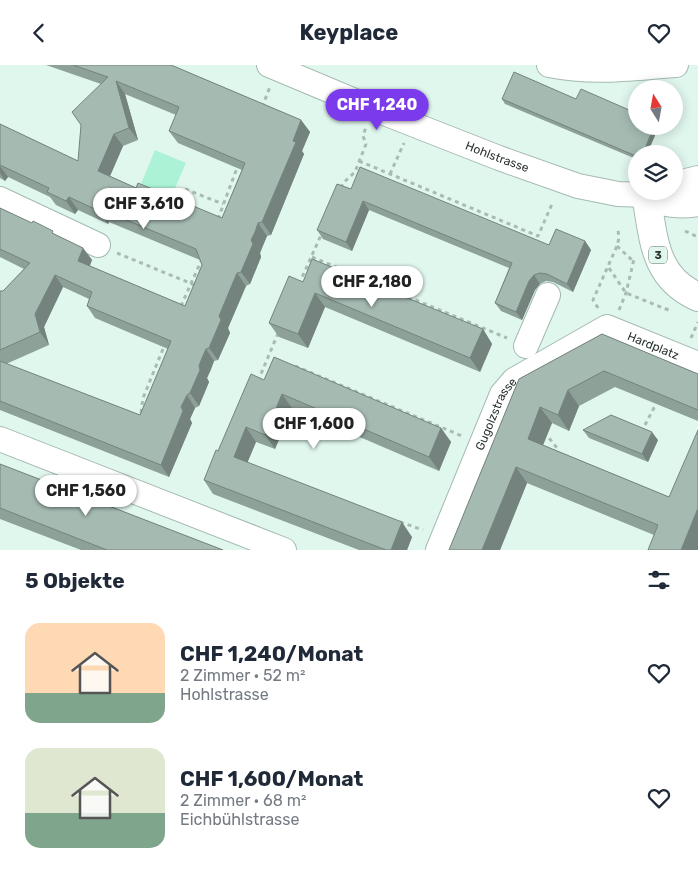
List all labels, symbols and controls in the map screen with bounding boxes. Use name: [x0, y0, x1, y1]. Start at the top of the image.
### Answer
icon: back: [25, 19, 53, 47]
text: Keyplace: [300, 19, 398, 46]
icon: heart: [645, 19, 673, 47]
north arrow: [628, 80, 682, 135]
map controls: [628, 80, 683, 200]
pin: CHF 1,240: [320, 88, 434, 131]
text: CHF 1,240: [337, 95, 417, 114]
street label: Hohlstrasse: [463, 139, 531, 175]
button: layers: [628, 145, 683, 200]
pin: CHF 3,610: [87, 187, 201, 230]
text: CHF 3,610: [104, 194, 184, 213]
road number: 3: [649, 247, 667, 263]
pin: CHF 2,180: [315, 265, 429, 308]
text: CHF 2,180: [332, 272, 412, 291]
street label: Hardplatz: [625, 329, 681, 362]
street label: Gugolzstrasse: [473, 375, 520, 452]
pin: CHF 1,600: [257, 407, 371, 450]
text: CHF 1,600: [274, 414, 354, 433]
pin: CHF 1,560: [29, 475, 143, 517]
text: CHF 1,560: [46, 481, 126, 500]
icon: filters: [645, 566, 673, 594]
text: 5 Objekte: [25, 568, 125, 593]
text: CHF 1,240/Monat: [180, 641, 363, 666]
icon: home: [65, 643, 125, 703]
icon: heart: [645, 659, 673, 687]
text: 2 Zimmer · 52 m²: [180, 666, 306, 685]
text: Hohlstrasse: [180, 685, 269, 704]
text: CHF 1,600/Monat: [180, 766, 363, 791]
icon: home: [65, 768, 125, 828]
icon: heart: [645, 784, 673, 812]
text: 2 Zimmer · 68 m²: [180, 791, 306, 810]
text: Eichbühlstrasse: [180, 810, 299, 829]

